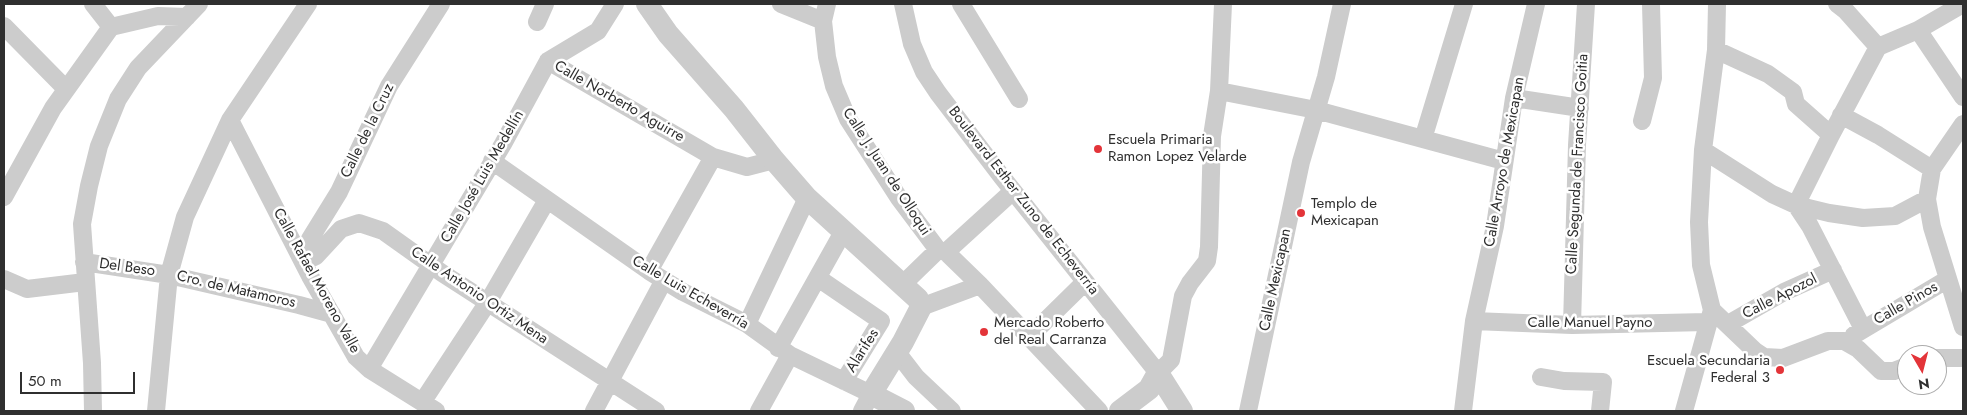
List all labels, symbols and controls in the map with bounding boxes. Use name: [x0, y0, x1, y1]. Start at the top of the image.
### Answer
street label: Calle Segunda de Francisco Goitia: [1563, 53, 1593, 275]
street label: Calle Norberto Aguirre: [551, 57, 687, 147]
street label: Calle Arroyo de Mexicapan: [1481, 76, 1529, 248]
street label: Calle de la Cruz: [337, 81, 399, 181]
street label: Boulevard Esther Zuno de Echeverría: [944, 103, 1102, 299]
street label: Calle J. Juan de Olloqui: [838, 105, 934, 239]
street label: Calle José Luis Medellín: [438, 107, 528, 247]
place label: Escuela Primaria Ramon Lopez Velarde: [1108, 131, 1247, 166]
marker: Escuela Primaria Ramon Lopez Velarde: [1092, 143, 1104, 155]
place label: Templo de Mexicapan: [1311, 195, 1379, 230]
street label: Calle Rafael Moreno Valle: [269, 205, 363, 357]
marker: Templo de Mexicapan: [1295, 207, 1307, 219]
street label: Calle Mexicapan: [1256, 227, 1296, 333]
street label: Calle Antonio Ortiz Mena: [407, 243, 551, 349]
street label: Calle Luis Echeverría: [628, 252, 752, 334]
street label: Del Beso: [98, 255, 156, 281]
street label: Cro. de Matamoros: [175, 268, 297, 312]
street label: Calle Apozol: [1740, 271, 1820, 323]
street label: Calle Pinos: [1871, 278, 1941, 330]
place label: Mercado Roberto del Real Carranza: [994, 314, 1106, 349]
street label: Calle Manuel Payno: [1528, 314, 1652, 332]
street label: Alarifes: [843, 326, 883, 376]
marker: Mercado Roberto del Real Carranza: [978, 326, 990, 338]
north arrow: [1897, 345, 1947, 395]
place label: Escuela Secundaria Federal 3: [1647, 352, 1770, 387]
scale bar: [22, 362, 138, 394]
marker: Escuela Secundaria Federal 3: [1774, 364, 1786, 376]
text: 50 m: [28, 370, 62, 392]
text: N: [1917, 373, 1931, 395]

